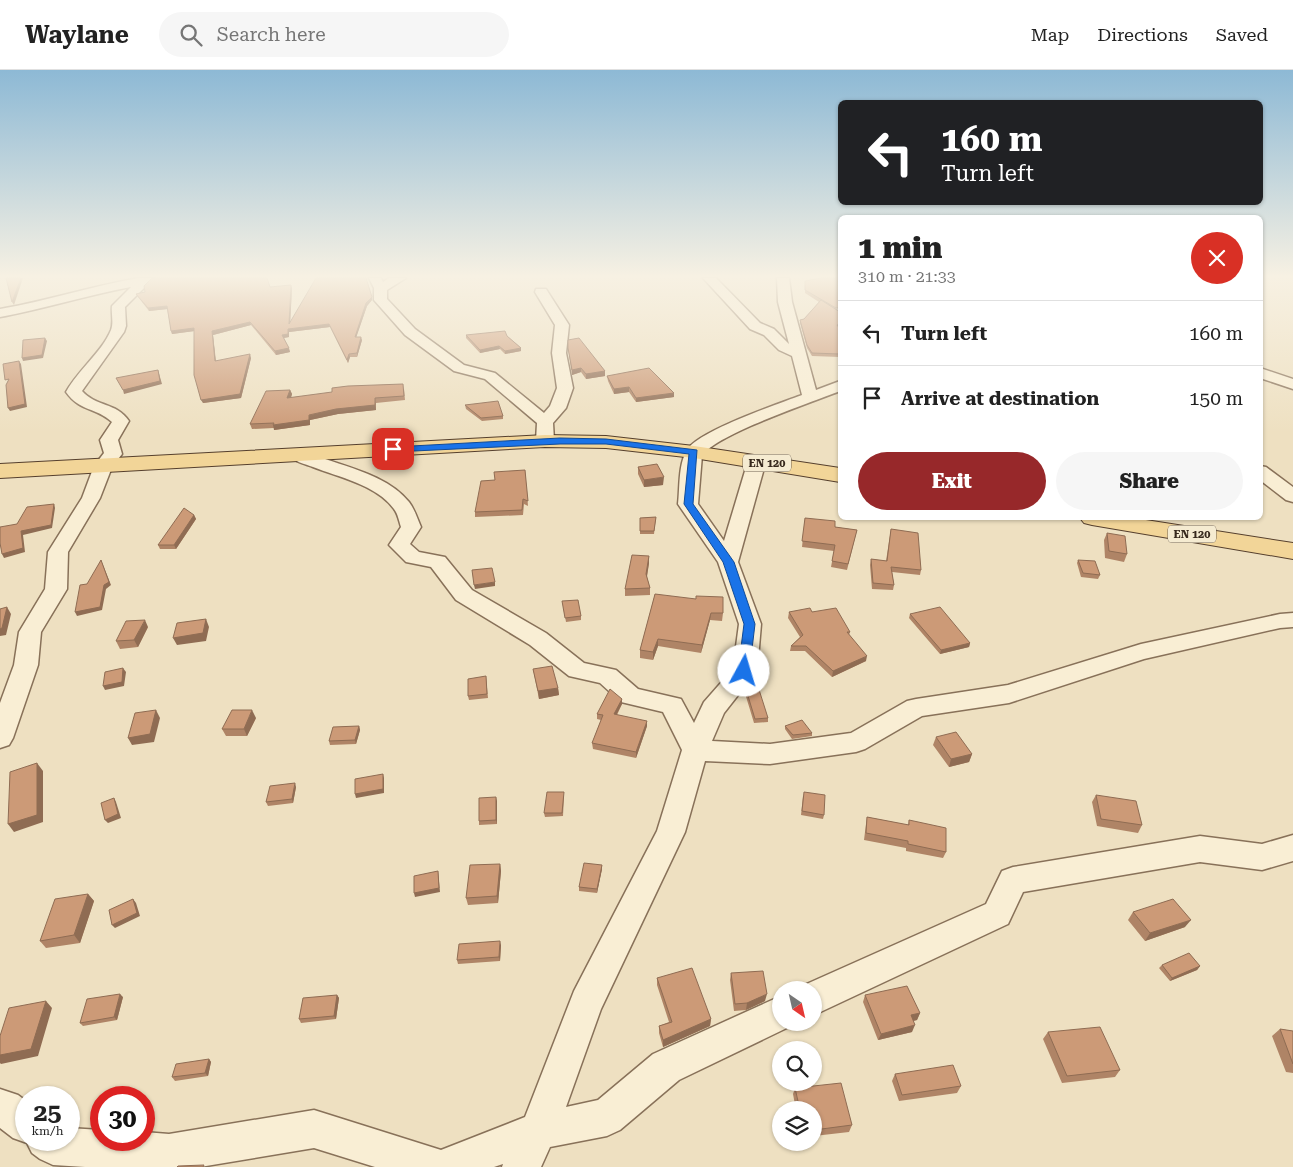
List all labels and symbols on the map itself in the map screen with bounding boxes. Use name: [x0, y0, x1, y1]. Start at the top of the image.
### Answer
pin: [372, 428, 414, 470]
road number: EN 120: [743, 454, 791, 472]
road number: EN 120: [1168, 526, 1216, 542]
position arrow: [717, 644, 769, 696]
north arrow: [772, 981, 822, 1031]
speed limit sign: 30: [90, 1086, 155, 1151]

